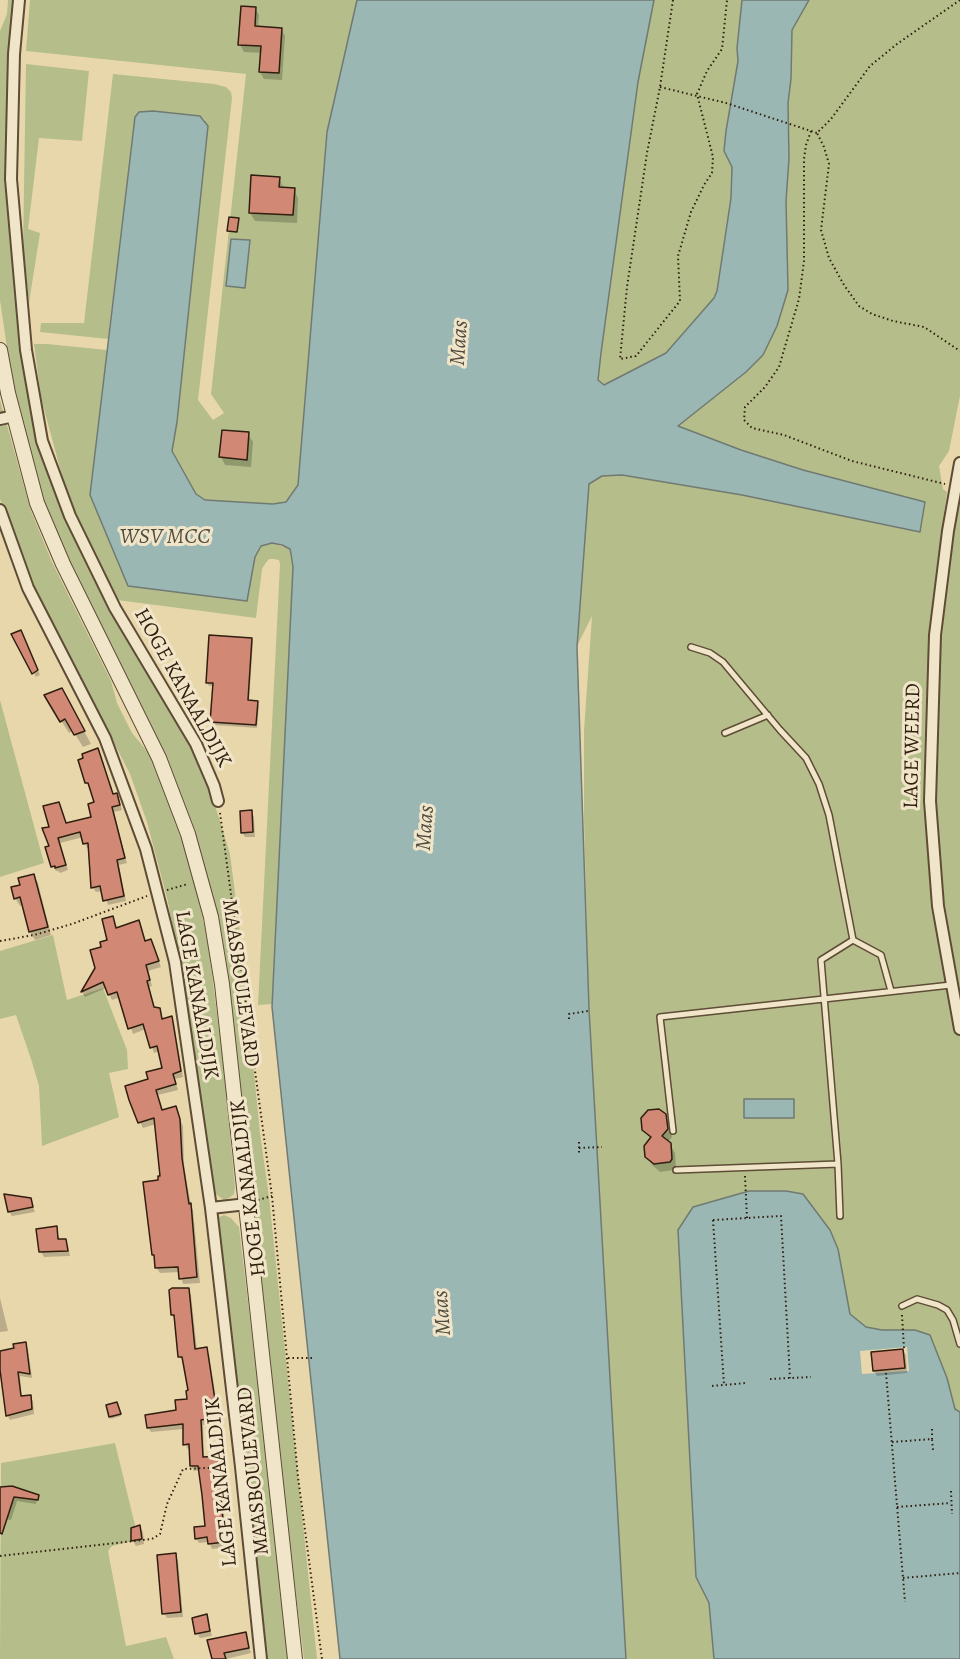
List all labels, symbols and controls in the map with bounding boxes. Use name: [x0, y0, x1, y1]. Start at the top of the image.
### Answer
water label: Maas: [445, 320, 475, 366]
water label: WSV MCC: [120, 525, 210, 551]
street label: HOGE KANAALDIJK: [128, 604, 236, 772]
street label: LAGE WEERD: [899, 683, 927, 809]
water label: Maas: [411, 805, 441, 851]
street label: MAASBOULEVARD: [216, 897, 264, 1069]
street label: LAGE KANAALDIJK: [169, 909, 223, 1081]
street label: HOGE KANAALDIJK: [226, 1098, 272, 1278]
water label: Maas: [428, 1290, 458, 1336]
street label: MAASBOULEVARD: [233, 1386, 275, 1556]
street label: LAGE KANAALDIJK: [201, 1396, 243, 1568]

